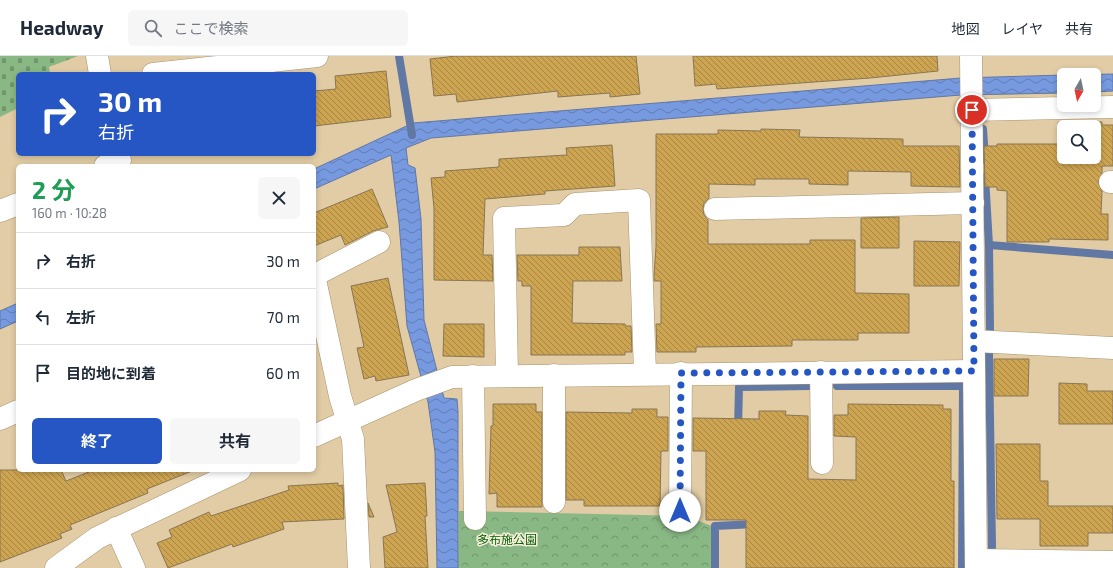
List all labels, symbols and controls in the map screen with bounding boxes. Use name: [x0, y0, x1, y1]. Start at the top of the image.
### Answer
search box: [128, 10, 408, 46]
text: Headway: [20, 16, 104, 39]
icon: search: [142, 17, 164, 39]
text: ここで検索: [174, 19, 249, 37]
text: 地図: [951, 20, 979, 37]
text: レイヤ: [1001, 20, 1043, 37]
text: 共有: [1065, 20, 1093, 37]
north arrow: [1057, 68, 1101, 112]
map controls: [1057, 68, 1101, 164]
text: 30 m: [98, 84, 162, 118]
icon: right: [32, 88, 84, 140]
pin: [955, 93, 989, 127]
icon: arrive: [961, 99, 983, 121]
button: search: [1057, 120, 1101, 164]
text: 右折: [98, 121, 134, 143]
text: 2 分: [32, 175, 75, 204]
button: close: [258, 177, 300, 219]
text: 160 m · 10:28: [32, 205, 107, 221]
icon: right: [32, 250, 54, 272]
text: 右折: [66, 252, 96, 270]
text: 30 m: [266, 252, 300, 270]
icon: left: [32, 306, 54, 328]
text: 左折: [66, 308, 96, 326]
text: 70 m: [267, 308, 300, 326]
icon: arrive: [32, 362, 54, 384]
text: 目的地に到着: [66, 364, 156, 382]
text: 60 m: [266, 364, 300, 382]
button: 終了: [32, 418, 162, 464]
button: 共有: [170, 418, 300, 464]
position arrow: [659, 490, 701, 532]
park label: 多布施公園: [477, 532, 537, 546]

